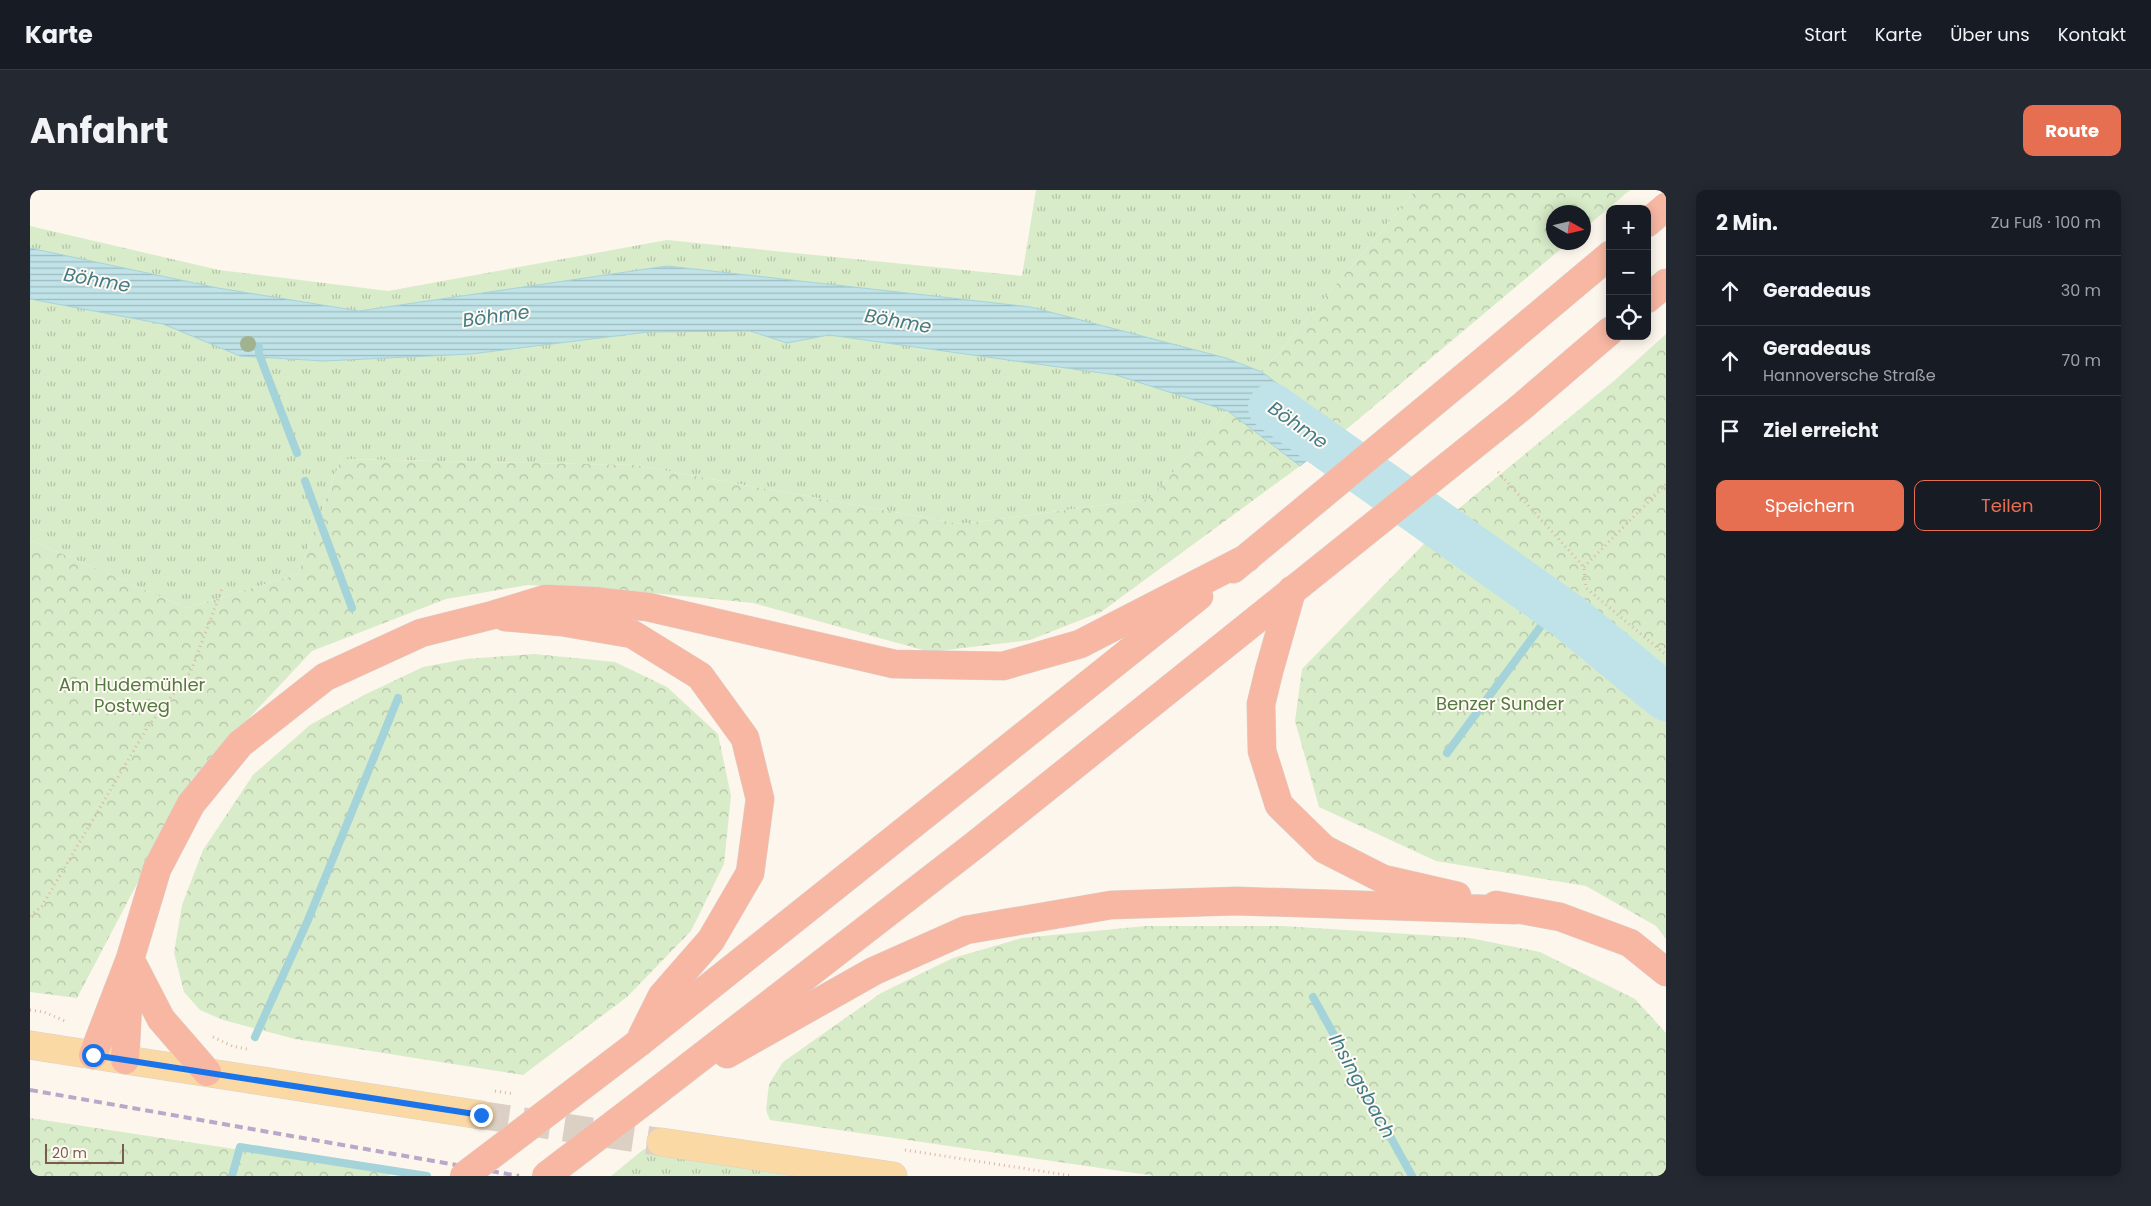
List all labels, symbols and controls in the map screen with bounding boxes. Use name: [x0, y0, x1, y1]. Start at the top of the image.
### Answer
text: Karte: [25, 18, 93, 51]
text: Start: [1804, 22, 1847, 47]
text: Karte: [1875, 22, 1922, 47]
text: Über uns: [1950, 22, 2030, 47]
text: Kontakt: [2058, 22, 2126, 47]
button: Route: [2023, 105, 2121, 156]
text: Anfahrt: [30, 106, 169, 155]
north arrow: [1546, 205, 1591, 250]
map controls: [1606, 205, 1651, 340]
button: +: [1606, 205, 1651, 250]
text: 2 Min.: [1716, 208, 1778, 237]
text: Zu Fuß · 100 m: [1991, 211, 2101, 234]
button: −: [1606, 250, 1651, 295]
water label: Böhme: [62, 261, 133, 299]
icon: ahead: [1716, 277, 1744, 305]
text: Geradeaus: [1763, 277, 1871, 304]
text: 30 m: [2061, 279, 2101, 302]
button: locate: [1606, 295, 1651, 340]
water label: Böhme: [461, 298, 531, 334]
water label: Böhme: [863, 302, 934, 340]
text: Geradeaus: [1763, 335, 1871, 362]
icon: ahead: [1716, 347, 1744, 375]
text: 70 m: [2061, 349, 2101, 372]
text: Hannoversche Straße: [1763, 364, 1936, 387]
water label: Böhme: [1263, 395, 1333, 455]
icon: arrive: [1716, 417, 1744, 445]
text: Ziel erreicht: [1763, 417, 1879, 444]
button: Speichern: [1716, 480, 1904, 531]
button: Teilen: [1914, 480, 2101, 531]
park label: Am Hudemühler Postweg: [59, 672, 206, 718]
park label: Benzer Sunder: [1436, 691, 1564, 716]
water label: Ihsingsbach: [1322, 1029, 1402, 1143]
route start: [82, 1044, 105, 1067]
route end: [470, 1104, 493, 1127]
scale bar: [45, 1141, 124, 1164]
text: 20 m: [52, 1143, 87, 1163]

